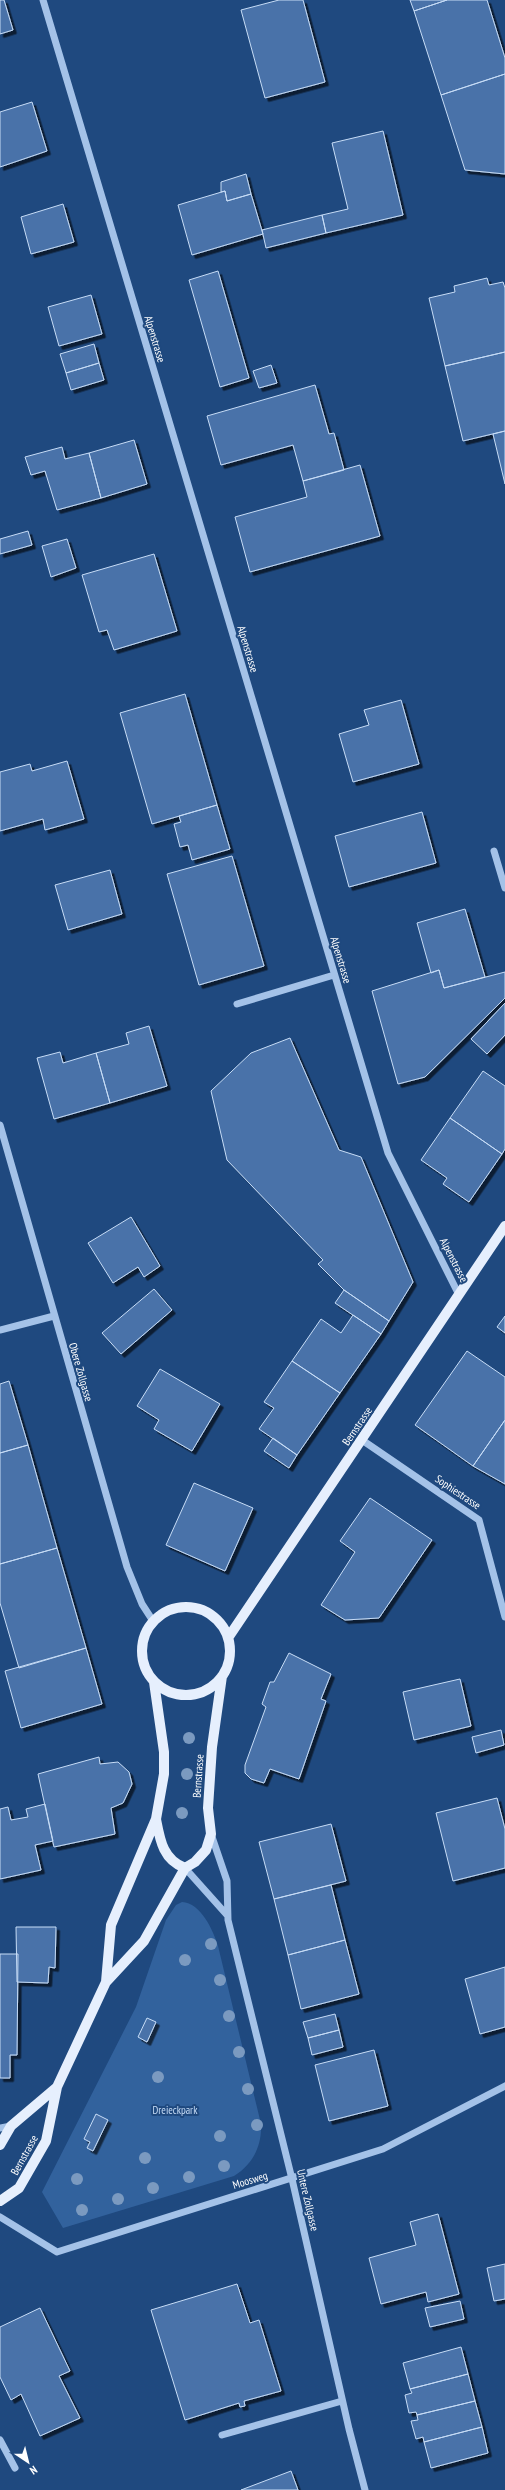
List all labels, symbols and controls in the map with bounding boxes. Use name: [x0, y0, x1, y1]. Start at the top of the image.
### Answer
street label: Alpenstrasse: [141, 314, 169, 364]
street label: Alpenstrasse: [234, 624, 262, 674]
street label: Alpenstrasse: [327, 935, 355, 985]
street label: Alpenstrasse: [437, 1235, 471, 1285]
street label: Obere Zollgasse: [66, 1341, 96, 1403]
street label: Bernstrasse: [339, 1404, 375, 1448]
street label: Sophiestrasse: [432, 1472, 484, 1513]
street label: Bernstrasse: [189, 1753, 207, 1798]
park label: Dreieckpark: [153, 2103, 198, 2117]
street label: Bernstrasse: [7, 2132, 41, 2178]
street label: Moosweg: [231, 2168, 269, 2192]
street label: Untere Zollgasse: [294, 2168, 322, 2233]
north arrow: [8, 2442, 48, 2482]
text: N: [27, 2463, 40, 2478]

